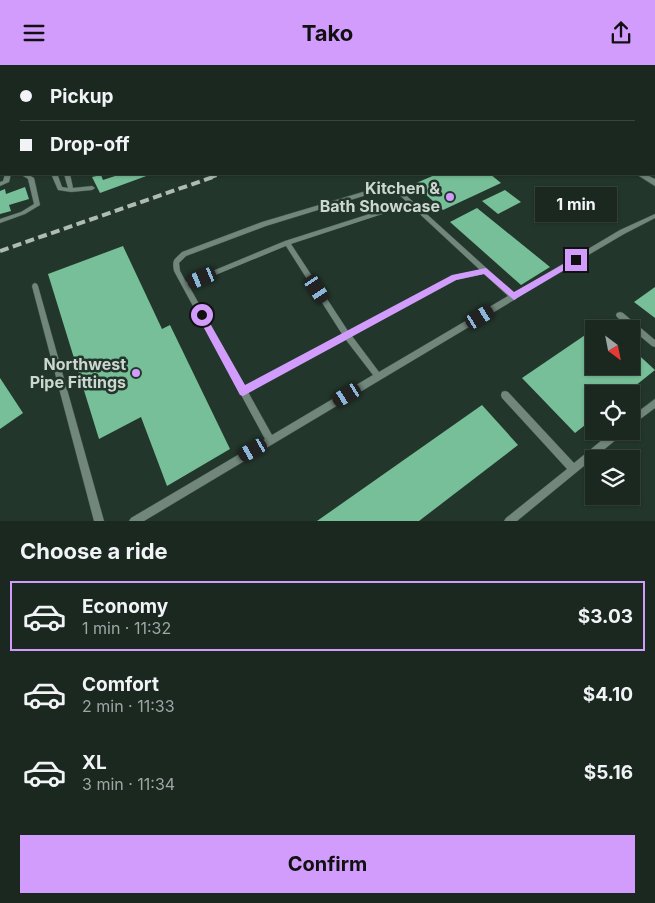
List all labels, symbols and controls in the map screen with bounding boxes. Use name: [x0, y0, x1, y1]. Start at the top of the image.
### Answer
icon: menu: [20, 19, 48, 47]
icon: share: [607, 19, 635, 47]
text: Tako: [302, 20, 353, 46]
text: Pickup: [50, 85, 113, 108]
text: Drop-off: [50, 133, 130, 156]
place label: Kitchen & Bath Showcase: [320, 178, 440, 216]
callout: 1 min: [535, 187, 617, 223]
marker: Kitchen & Bath Showcase: [444, 191, 456, 203]
text: 1 min: [556, 194, 596, 214]
route end: [565, 249, 587, 271]
car: [185, 265, 218, 291]
car: [302, 272, 331, 306]
car: [463, 303, 496, 331]
route start: [191, 304, 213, 326]
north arrow: [585, 320, 640, 375]
map controls: [585, 320, 640, 505]
place label: Northwest Pipe Fittings: [30, 354, 126, 392]
marker: Northwest Pipe Fittings: [130, 367, 142, 379]
car: [330, 381, 363, 409]
button: locate: [585, 385, 640, 440]
car: [236, 436, 269, 464]
button: layers: [585, 450, 640, 505]
text: Choose a ride: [20, 538, 168, 564]
icon: car: [22, 594, 67, 639]
text: Economy: [82, 595, 168, 618]
text: $3.03: [578, 605, 633, 628]
text: 1 min · 11:32: [82, 618, 171, 638]
icon: car: [22, 672, 67, 717]
text: Comfort: [82, 673, 159, 696]
text: $4.10: [583, 683, 633, 706]
text: 2 min · 11:33: [82, 696, 175, 716]
icon: car: [22, 750, 67, 795]
text: XL: [82, 751, 107, 774]
text: $5.16: [584, 761, 633, 784]
text: 3 min · 11:34: [82, 774, 175, 794]
button: Confirm: [20, 835, 635, 893]

